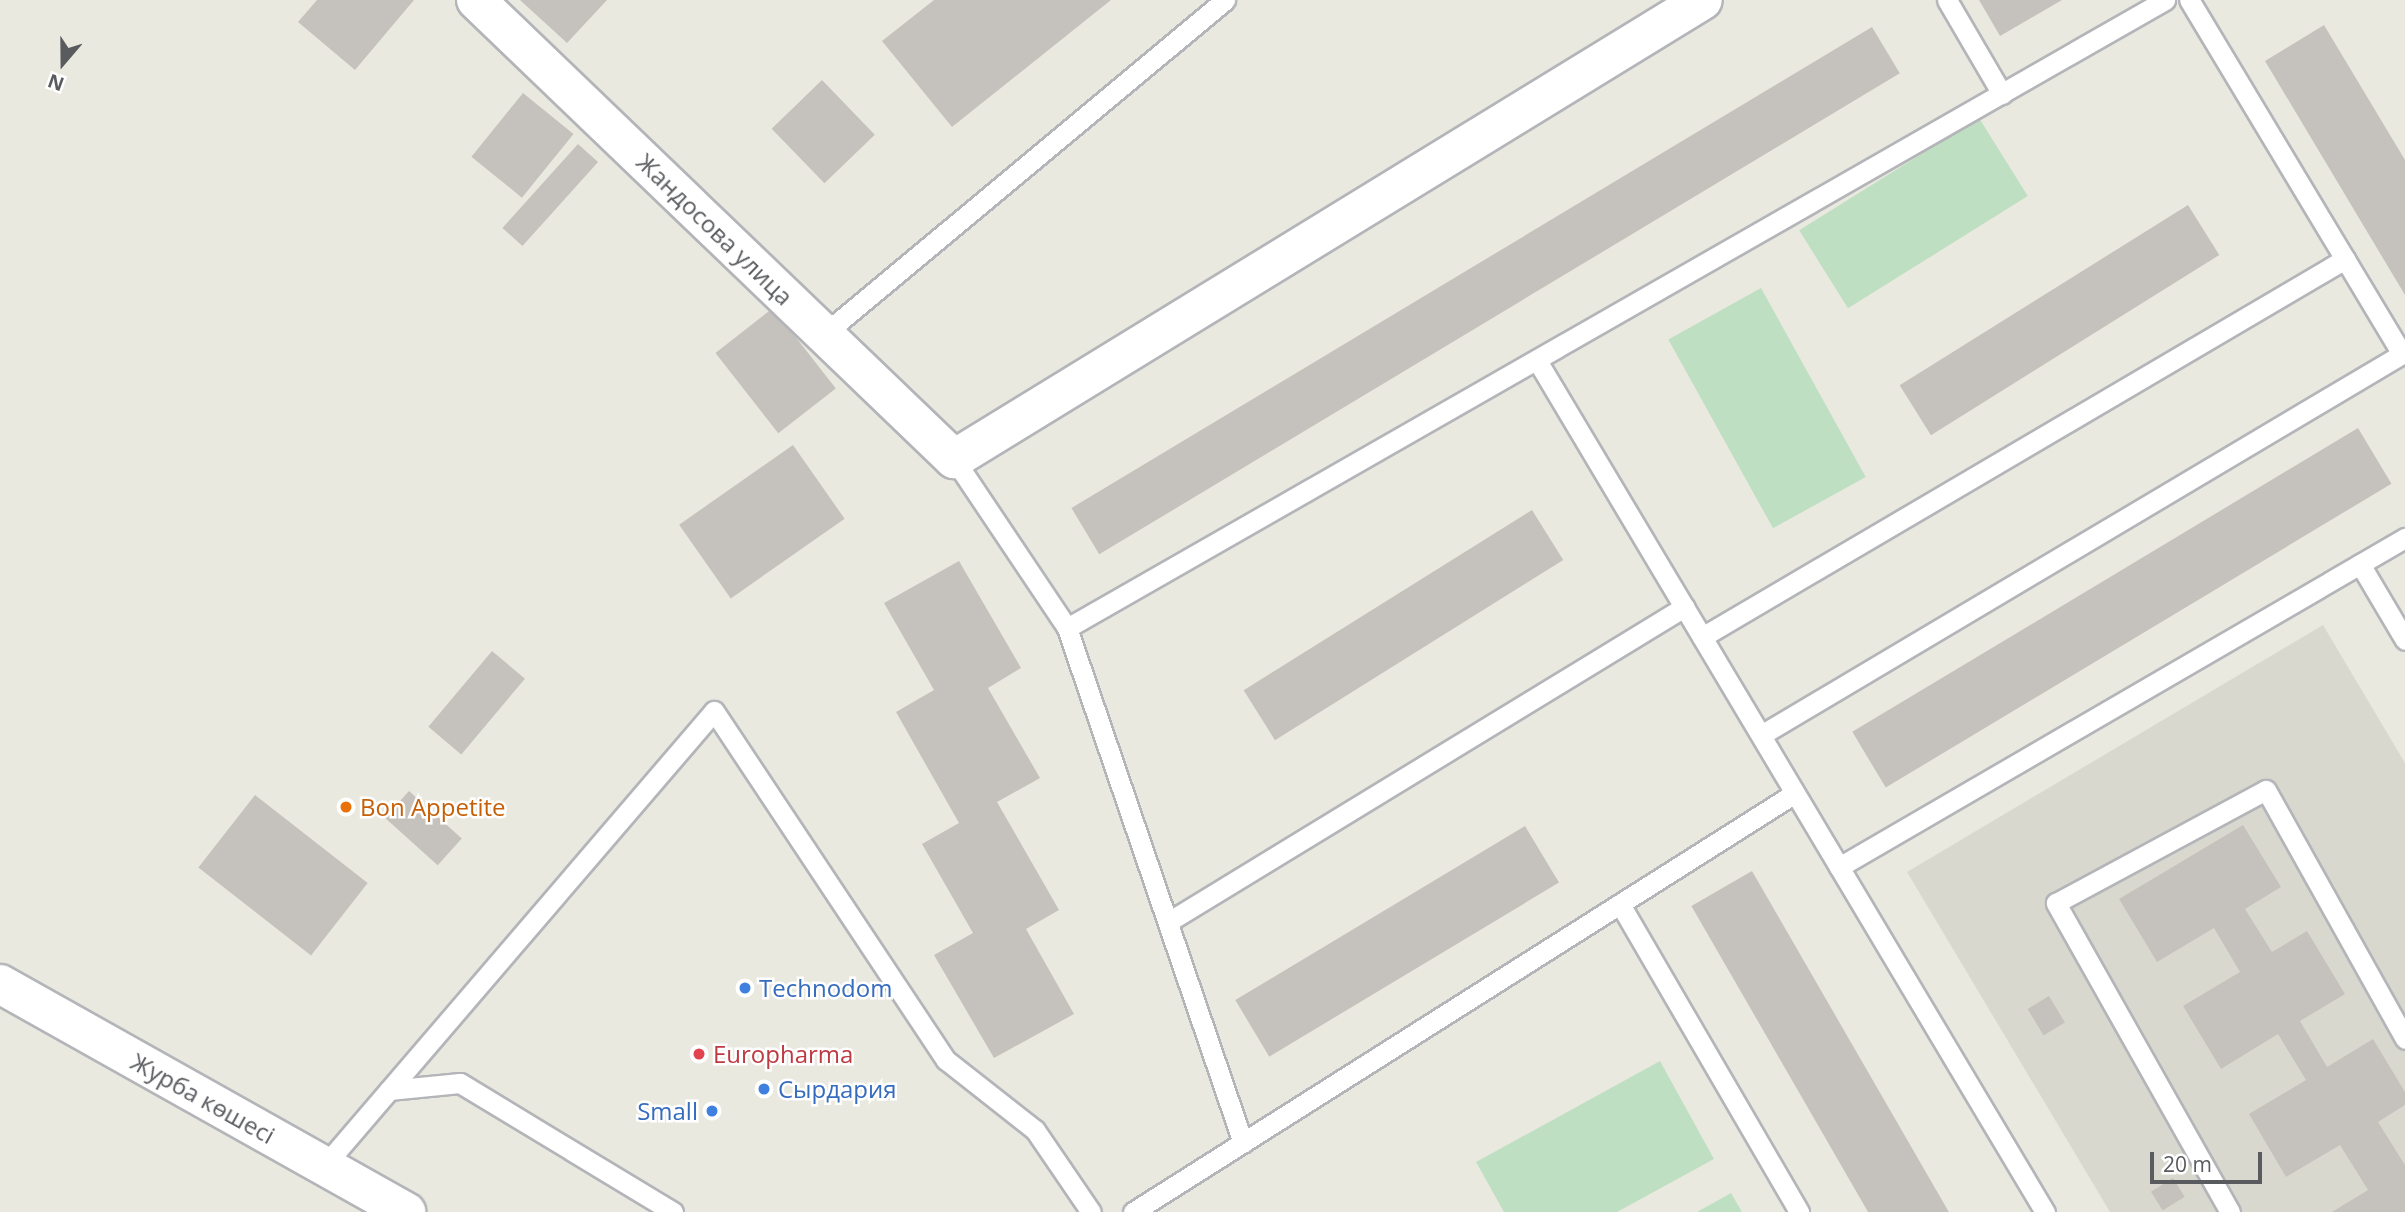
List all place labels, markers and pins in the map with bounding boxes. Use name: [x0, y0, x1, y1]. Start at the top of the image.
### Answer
place label: Bon Appetite: [360, 793, 506, 821]
marker: Bon Appetite: [338, 799, 354, 815]
place label: Technodom: [759, 974, 892, 1002]
marker: Technodom: [737, 980, 753, 996]
place label: Europharma: [713, 1040, 853, 1068]
marker: Europharma: [691, 1046, 707, 1062]
place label: Сырдария: [778, 1075, 897, 1103]
marker: Сырдария: [756, 1081, 772, 1097]
place label: Small: [637, 1097, 698, 1125]
marker: Small: [704, 1103, 720, 1119]

